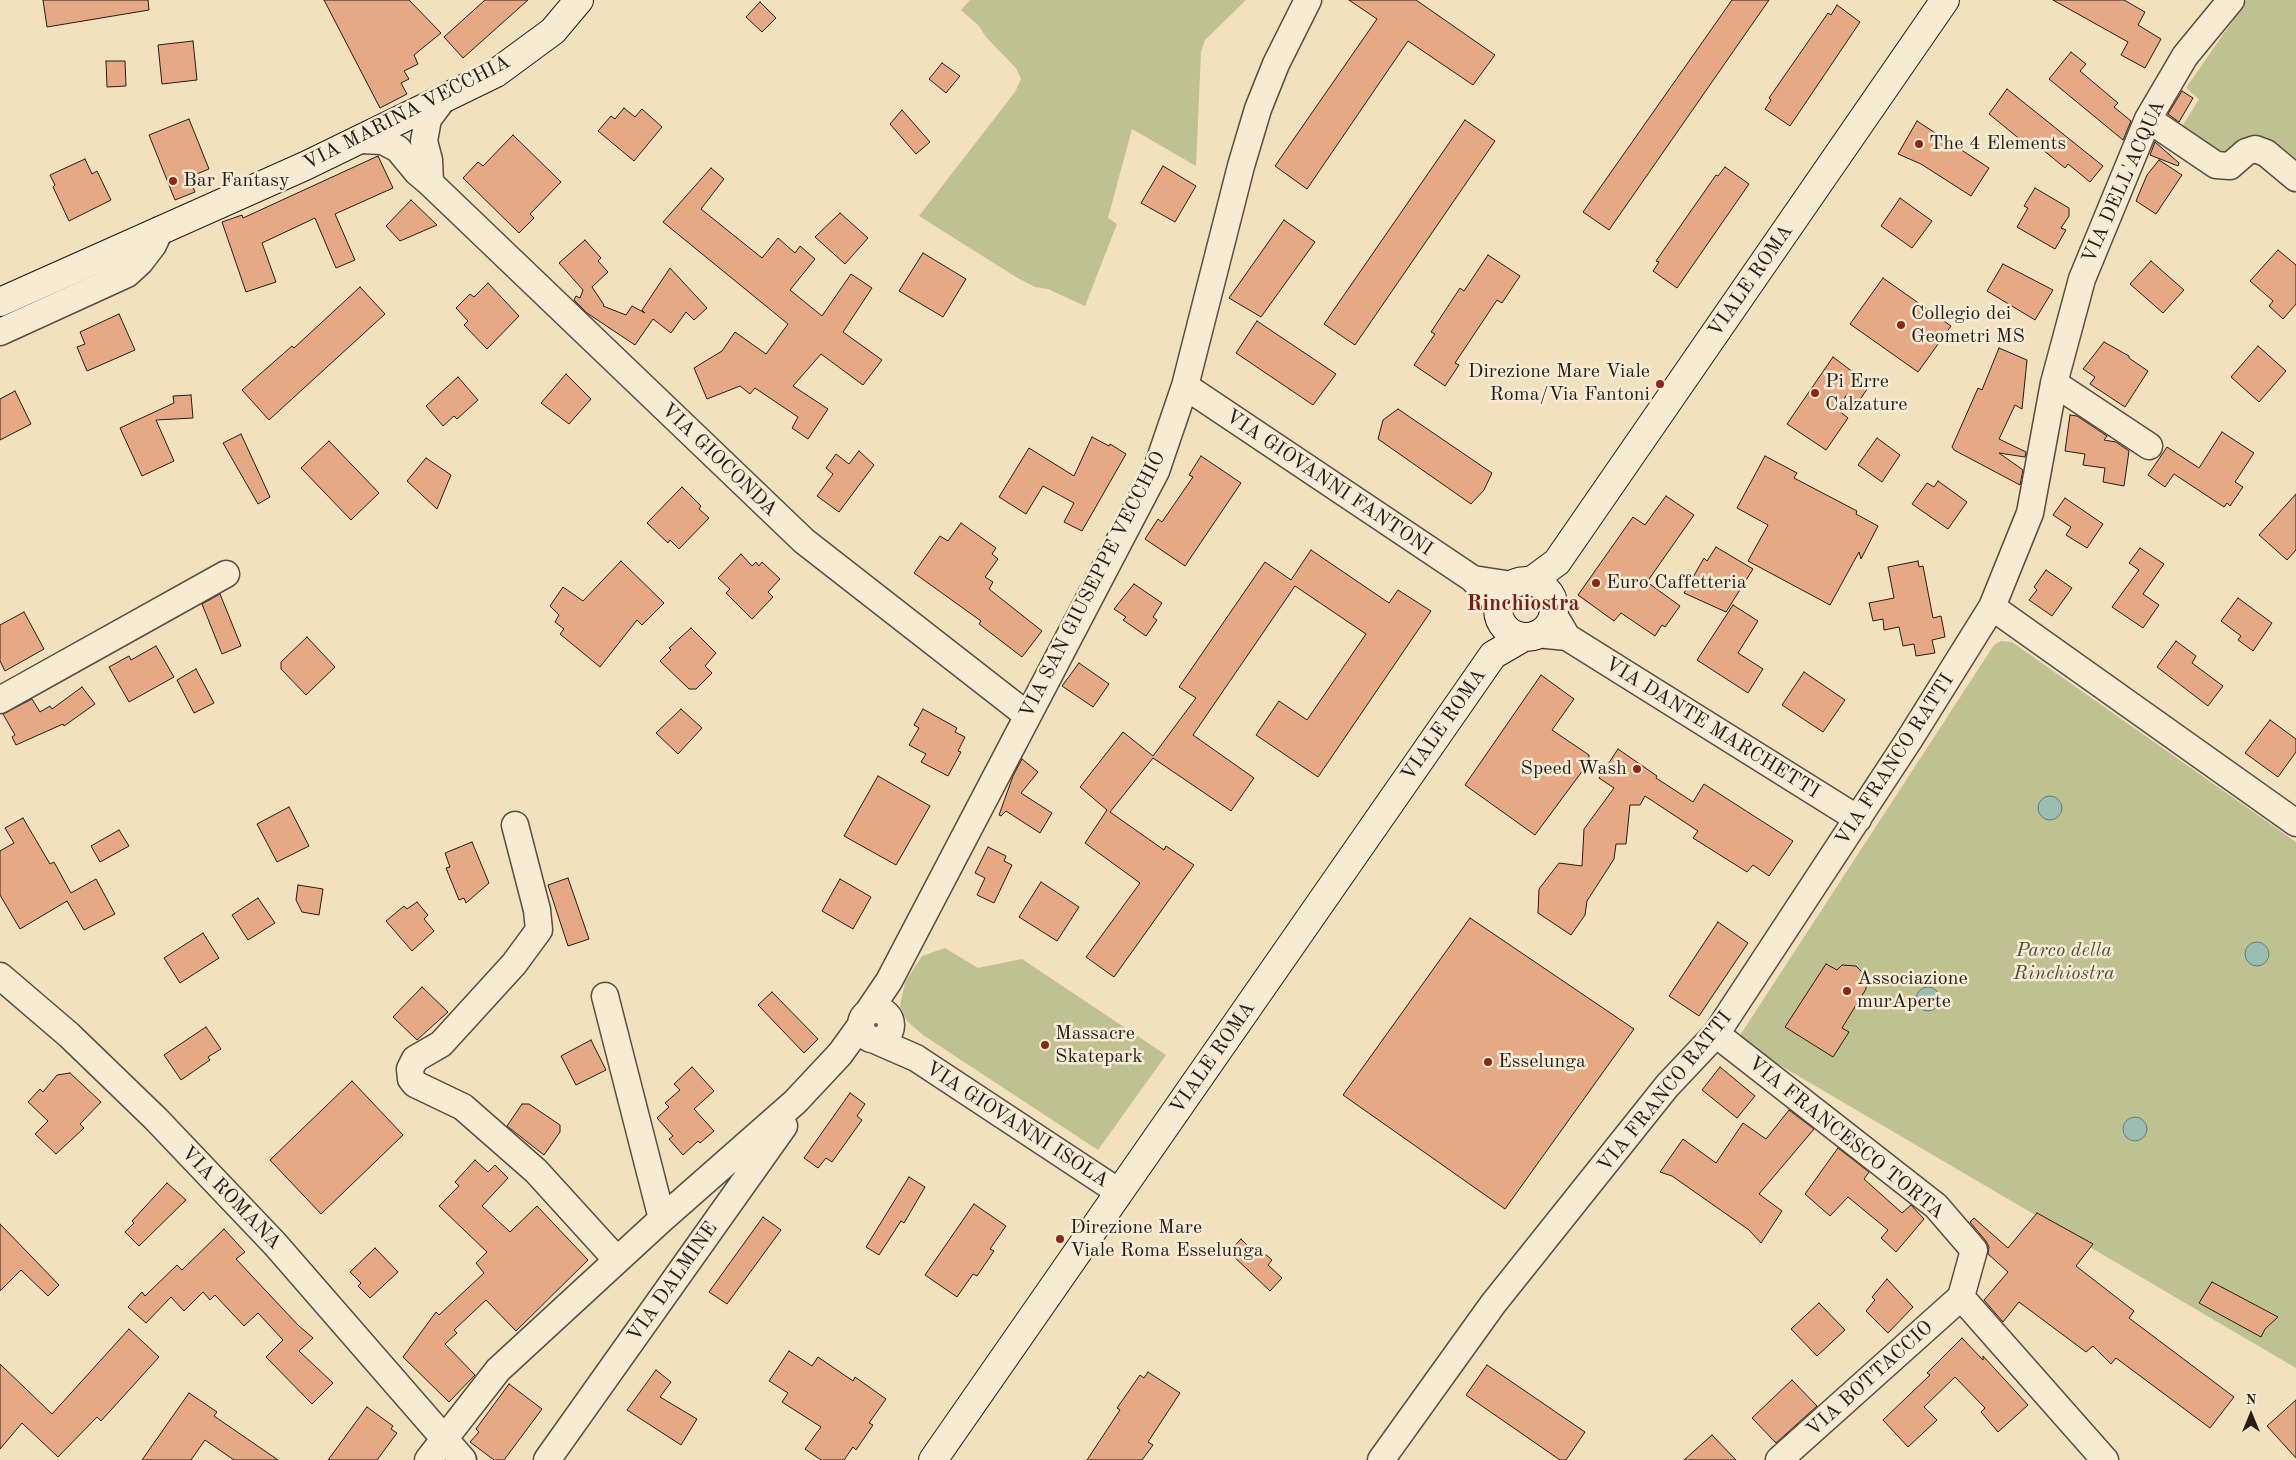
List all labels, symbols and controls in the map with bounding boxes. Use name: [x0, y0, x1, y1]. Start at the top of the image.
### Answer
street label: VIA MARINA VECCHIA: [300, 50, 514, 176]
street label: VIA DELL'ACQUA: [2077, 97, 2171, 267]
place label: The 4 Elements: [1929, 132, 2066, 156]
marker: The 4 Elements: [1913, 138, 1925, 150]
place label: Bar Fantasy: [183, 169, 290, 193]
marker: Bar Fantasy: [167, 175, 179, 187]
street label: VIALE ROMA: [1703, 220, 1799, 342]
place label: Collegio dei Geometri MS: [1911, 302, 2025, 349]
marker: Collegio dei Geometri MS: [1895, 319, 1907, 331]
place label: Direzione Mare Viale Roma/Via Fantoni: [1468, 360, 1650, 407]
place label: Pi Erre Calzature: [1825, 370, 1907, 417]
marker: Direzione Mare Viale Roma/Via Fantoni: [1654, 378, 1666, 390]
marker: Pi Erre Calzature: [1809, 387, 1821, 399]
street label: VIA GIOCONDA: [656, 398, 782, 522]
street label: VIA GIOVANNI FANTONI: [1221, 405, 1437, 561]
street label: VIA SAN GIUSEPPE VECCHIO: [1015, 447, 1171, 723]
place label: Euro Caffetteria: [1606, 571, 1747, 595]
marker: Euro Caffetteria: [1590, 577, 1602, 589]
district label: Rinchiostra: [1466, 591, 1580, 617]
street label: VIA DANTE MARCHETTI: [1600, 652, 1824, 804]
street label: VIALE ROMA: [1396, 664, 1492, 786]
street label: VIA FRANCO RATTI: [1830, 670, 1960, 850]
place label: Speed Wash: [1521, 757, 1627, 781]
marker: Speed Wash: [1631, 763, 1643, 775]
park label: Parco della Rinchiostra: [2013, 939, 2115, 986]
place label: Associazione murAperte: [1857, 967, 1968, 1014]
marker: Associazione murAperte: [1841, 985, 1853, 997]
street label: VIALE ROMA: [1165, 997, 1261, 1119]
street label: VIA FRANCO RATTI: [1593, 1007, 1737, 1177]
place label: Massacre Skatepark: [1055, 1022, 1143, 1069]
marker: Massacre Skatepark: [1039, 1039, 1051, 1051]
place label: Esselunga: [1498, 1050, 1586, 1074]
street label: VIA FRANCESCO TORTA: [1743, 1051, 1949, 1225]
marker: Esselunga: [1482, 1056, 1494, 1068]
street label: VIA GIOVANNI ISOLA: [921, 1057, 1113, 1193]
street label: VIA ROMANA: [176, 1141, 286, 1255]
place label: Direzione Mare Viale Roma Esselunga: [1070, 1216, 1264, 1263]
street label: VIA DALMINE: [623, 1217, 723, 1347]
marker: Direzione Mare Viale Roma Esselunga: [1054, 1233, 1066, 1245]
street label: VIA BOTTACCIO: [1802, 1316, 1938, 1442]
north arrow: [2226, 1390, 2276, 1440]
text: N: [2246, 1393, 2256, 1407]

